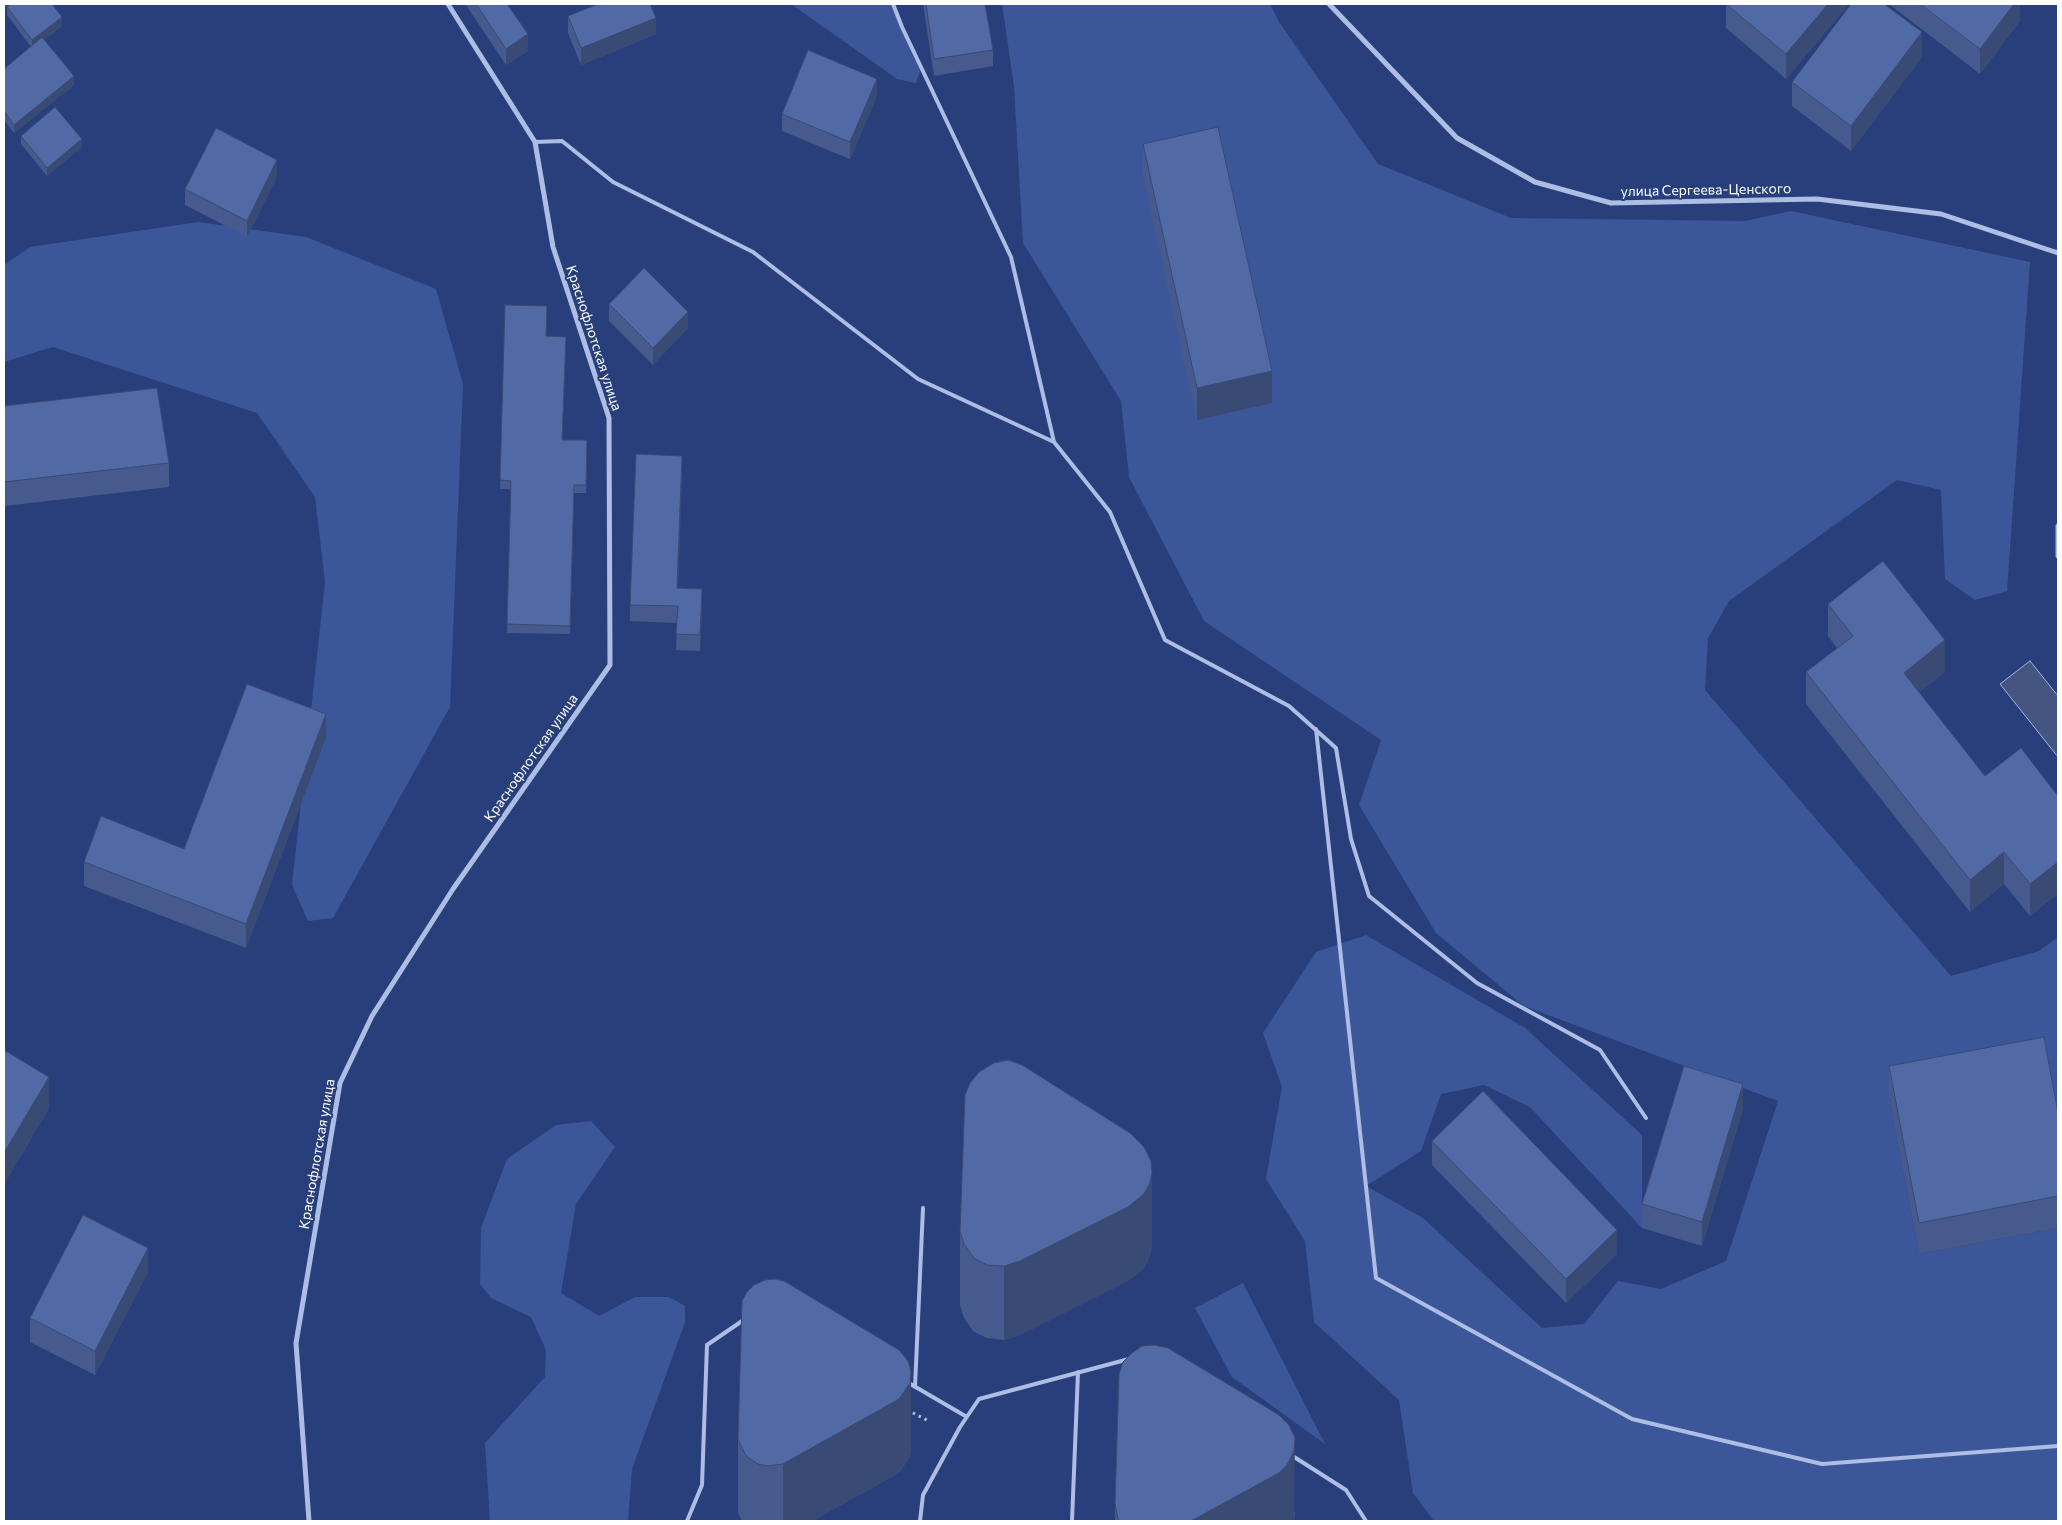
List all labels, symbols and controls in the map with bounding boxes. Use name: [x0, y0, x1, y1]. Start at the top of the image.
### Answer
street label: улица Сергеева-Ценского: [1621, 180, 1791, 200]
street label: Краснофлотская улица: [563, 263, 625, 413]
street label: Краснофлотская улица: [481, 691, 581, 825]
street label: Краснофлотская улица: [296, 1078, 338, 1230]

